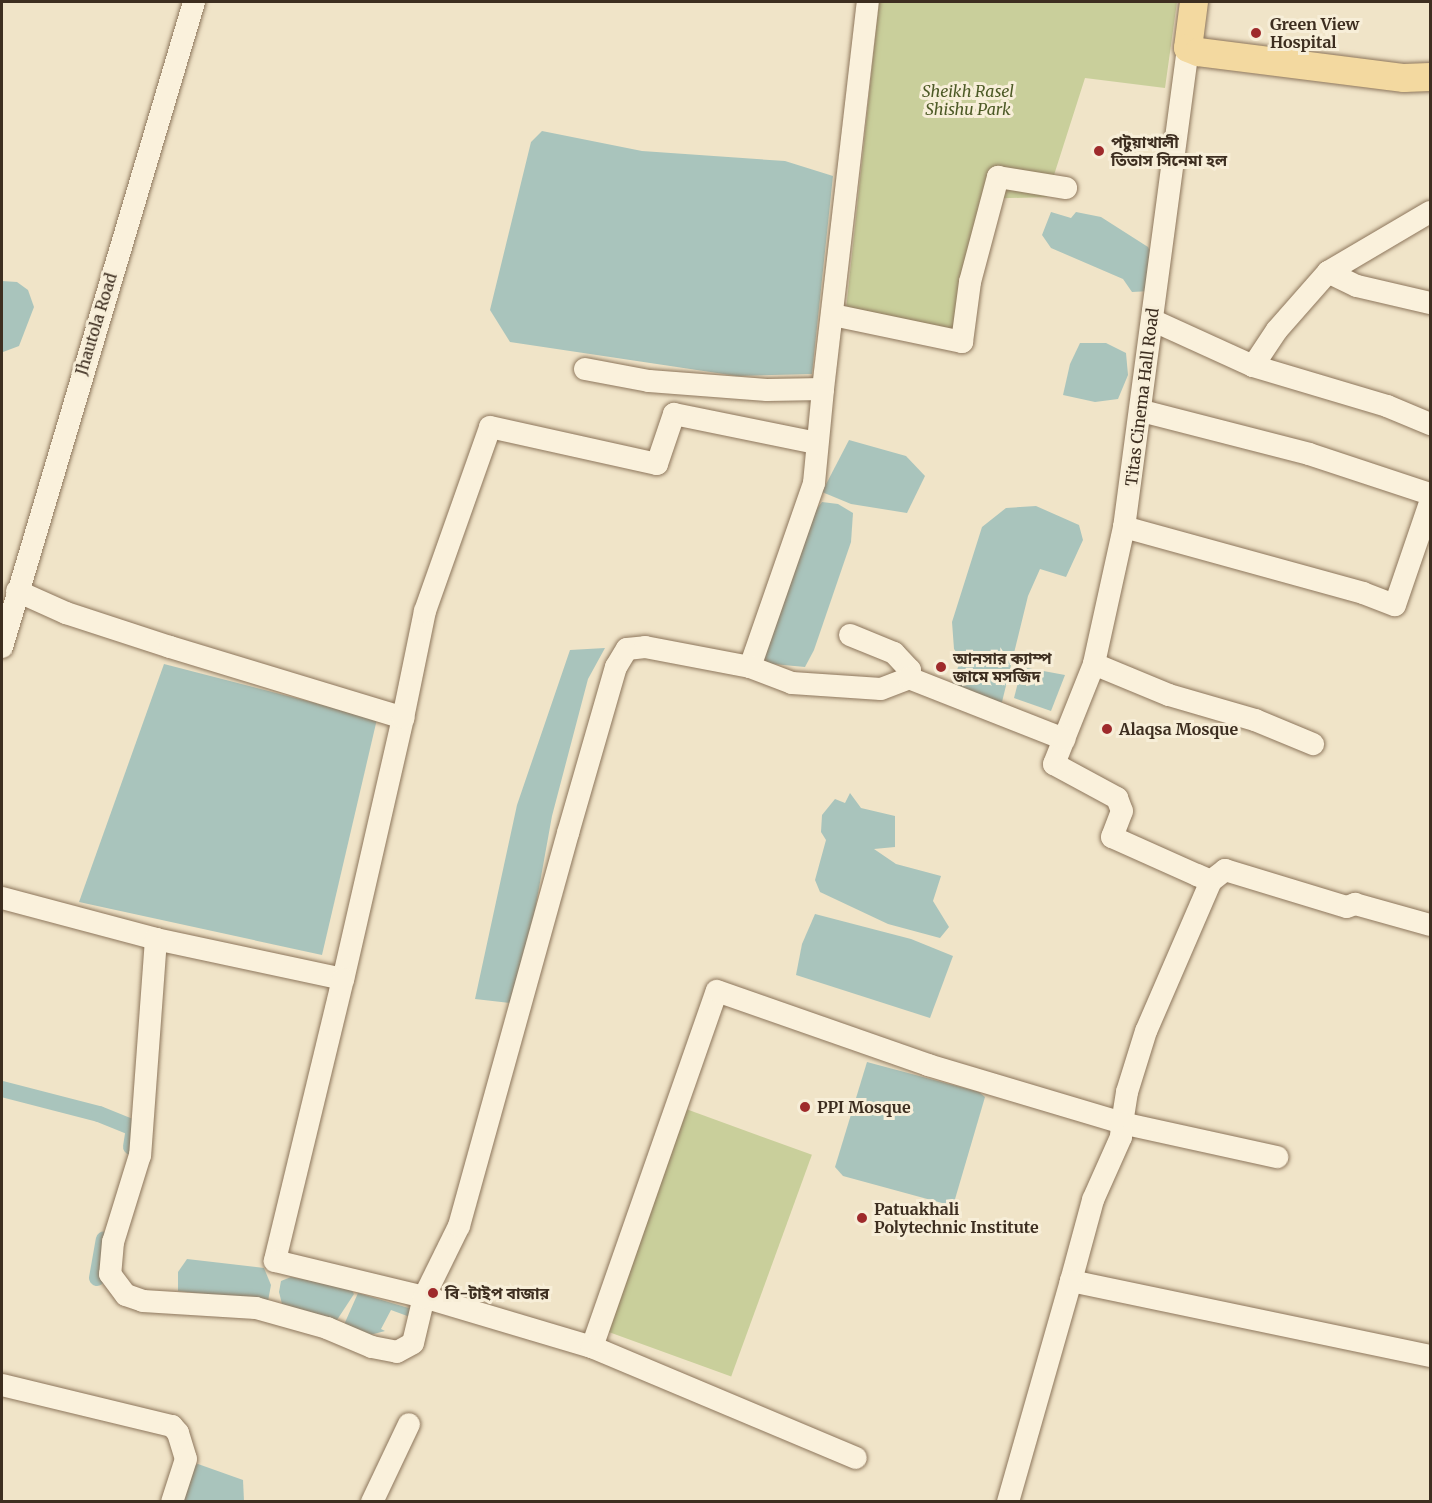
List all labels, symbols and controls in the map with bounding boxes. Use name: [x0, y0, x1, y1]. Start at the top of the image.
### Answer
place label: Green View Hospital: [1270, 14, 1359, 52]
marker: Green View Hospital: [1247, 24, 1265, 42]
park label: Sheikh Rasel Shishu Park: [922, 81, 1014, 119]
place label: পটুয়াখালী তিতাস সিনেমা হল: [1111, 132, 1227, 170]
marker: পটুয়াখালী তিতাস সিনেমা হল: [1092, 144, 1106, 158]
street label: Jhautola Road: [71, 271, 121, 377]
street label: Titas Cinema Hall Road: [1122, 307, 1162, 487]
place label: আনসার ক্যাম্প জামে মসজিদ: [953, 648, 1051, 686]
marker: আনসার ক্যাম্প জামে মসজিদ: [934, 660, 948, 674]
place label: Alaqsa Mosque: [1119, 719, 1238, 739]
marker: Alaqsa Mosque: [1100, 722, 1114, 736]
place label: PPI Mosque: [817, 1097, 911, 1117]
marker: PPI Mosque: [798, 1100, 812, 1114]
place label: Patuakhali Polytechnic Institute: [874, 1199, 1039, 1237]
marker: Patuakhali Polytechnic Institute: [855, 1211, 869, 1225]
place label: বি-টাইপ বাজার: [445, 1283, 549, 1303]
marker: বি-টাইপ বাজার: [426, 1286, 440, 1300]

